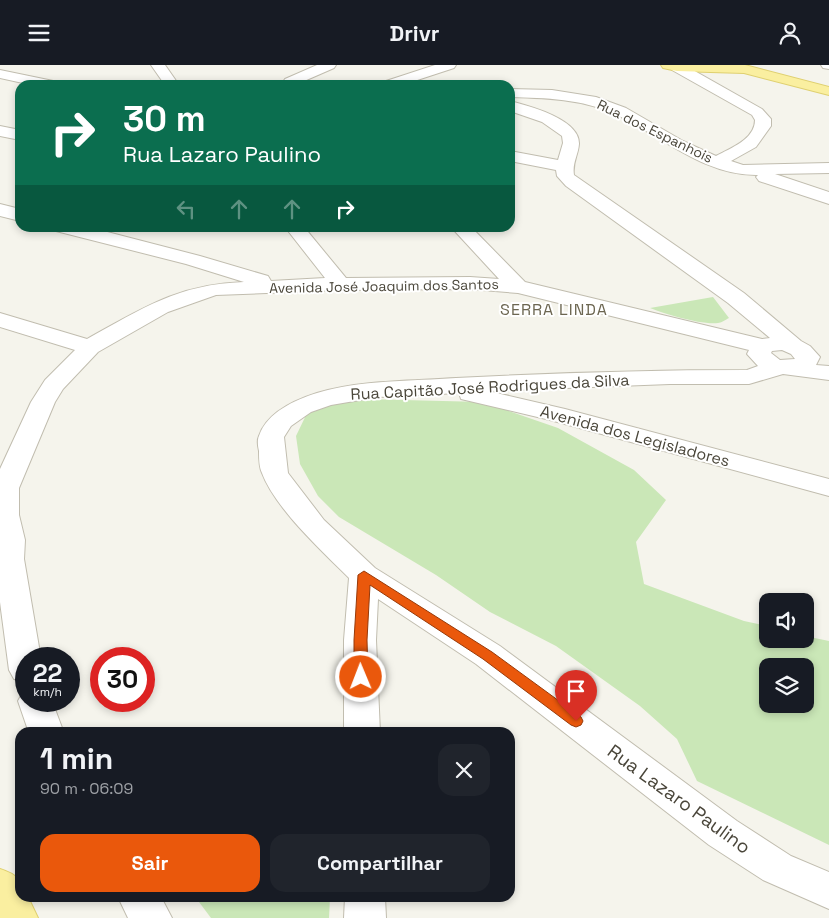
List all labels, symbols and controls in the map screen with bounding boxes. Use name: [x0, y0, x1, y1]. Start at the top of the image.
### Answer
icon: menu: [25, 19, 53, 47]
text: Drivr: [390, 19, 439, 47]
icon: person: [776, 19, 804, 47]
street label: Rua dos Espanhois: [594, 95, 716, 167]
text: 30 m: [123, 97, 206, 141]
icon: right: [40, 100, 105, 165]
text: Rua Lazaro Paulino: [123, 140, 321, 168]
icon: left: [172, 195, 200, 223]
icon: ahead: [225, 195, 253, 223]
icon: ahead: [278, 195, 306, 223]
icon: right: [331, 195, 359, 223]
street label: Avenida José Joaquim dos Santos: [269, 275, 499, 297]
district label: SERRA LINDA: [500, 299, 608, 320]
street label: Rua Capitão José Rodrigues da Silva: [350, 369, 630, 405]
street label: Avenida dos Legisladores: [538, 401, 732, 471]
map controls: [759, 593, 814, 713]
button: sound: [759, 593, 814, 648]
speed limit sign: 30: [90, 647, 155, 712]
position arrow: [334, 650, 386, 702]
text: 22: [33, 657, 62, 689]
button: layers: [759, 658, 814, 713]
pin: [555, 670, 597, 721]
icon: arrive: [562, 677, 590, 705]
text: km/h: [33, 684, 62, 700]
text: 1 min: [40, 739, 113, 778]
street label: Rua Lazaro Paulino: [602, 739, 756, 859]
button: close: [438, 744, 490, 796]
text: 90 m · 06:09: [40, 778, 133, 799]
button: Sair: [40, 834, 260, 892]
button: Compartilhar: [270, 834, 490, 892]

